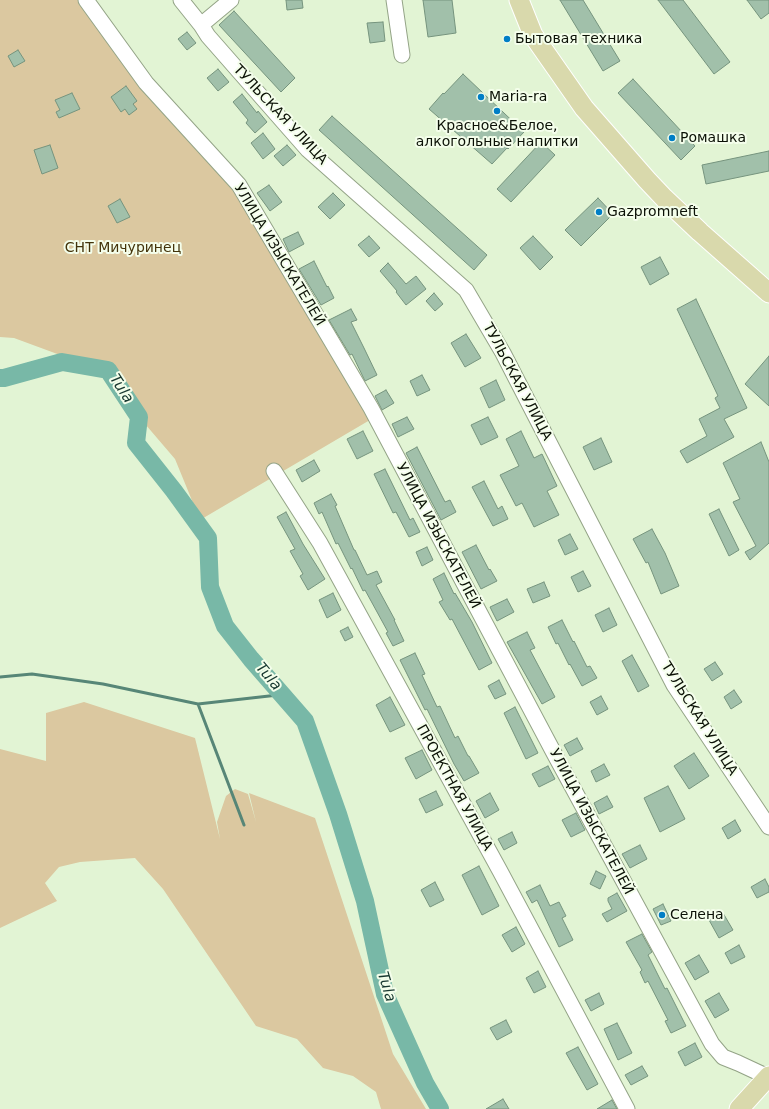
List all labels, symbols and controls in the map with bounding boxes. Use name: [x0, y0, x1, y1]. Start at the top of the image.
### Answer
place label: Бытовая техника: [515, 31, 642, 47]
marker: Бытовая техника: [502, 34, 512, 44]
street label: ТУЛЬСКАЯ УЛИЦА: [229, 61, 331, 169]
place label: Maria-ra: [489, 89, 547, 105]
marker: Maria-ra: [476, 92, 486, 102]
marker: Красное&Белое, алкогольные напитки: [492, 106, 502, 116]
place label: Красное&Белое, алкогольные напитки: [416, 118, 578, 150]
place label: Ромашка: [680, 130, 746, 146]
marker: Ромашка: [667, 133, 677, 143]
street label: УЛИЦА ИЗЫСКАТЕЛЕЙ: [230, 181, 328, 329]
place label: Gazpromneft: [607, 204, 698, 220]
marker: Gazpromneft: [594, 207, 604, 217]
park label: СНТ Мичуринец: [65, 240, 181, 256]
street label: ТУЛЬСКАЯ УЛИЦА: [479, 320, 555, 444]
water label: Tula: [105, 371, 137, 407]
street label: УЛИЦА ИЗЫСКАТЕЛЕЙ: [392, 460, 484, 612]
street label: ТУЛЬСКАЯ УЛИЦА: [657, 659, 741, 779]
water label: Tula: [251, 660, 285, 694]
street label: ПРОЕКТНАЯ УЛИЦА: [412, 722, 496, 854]
street label: УЛИЦА ИЗЫСКАТЕЛЕЙ: [545, 746, 637, 898]
place label: Селена: [670, 907, 724, 923]
marker: Селена: [657, 910, 667, 920]
water label: Tula: [373, 970, 399, 1004]

